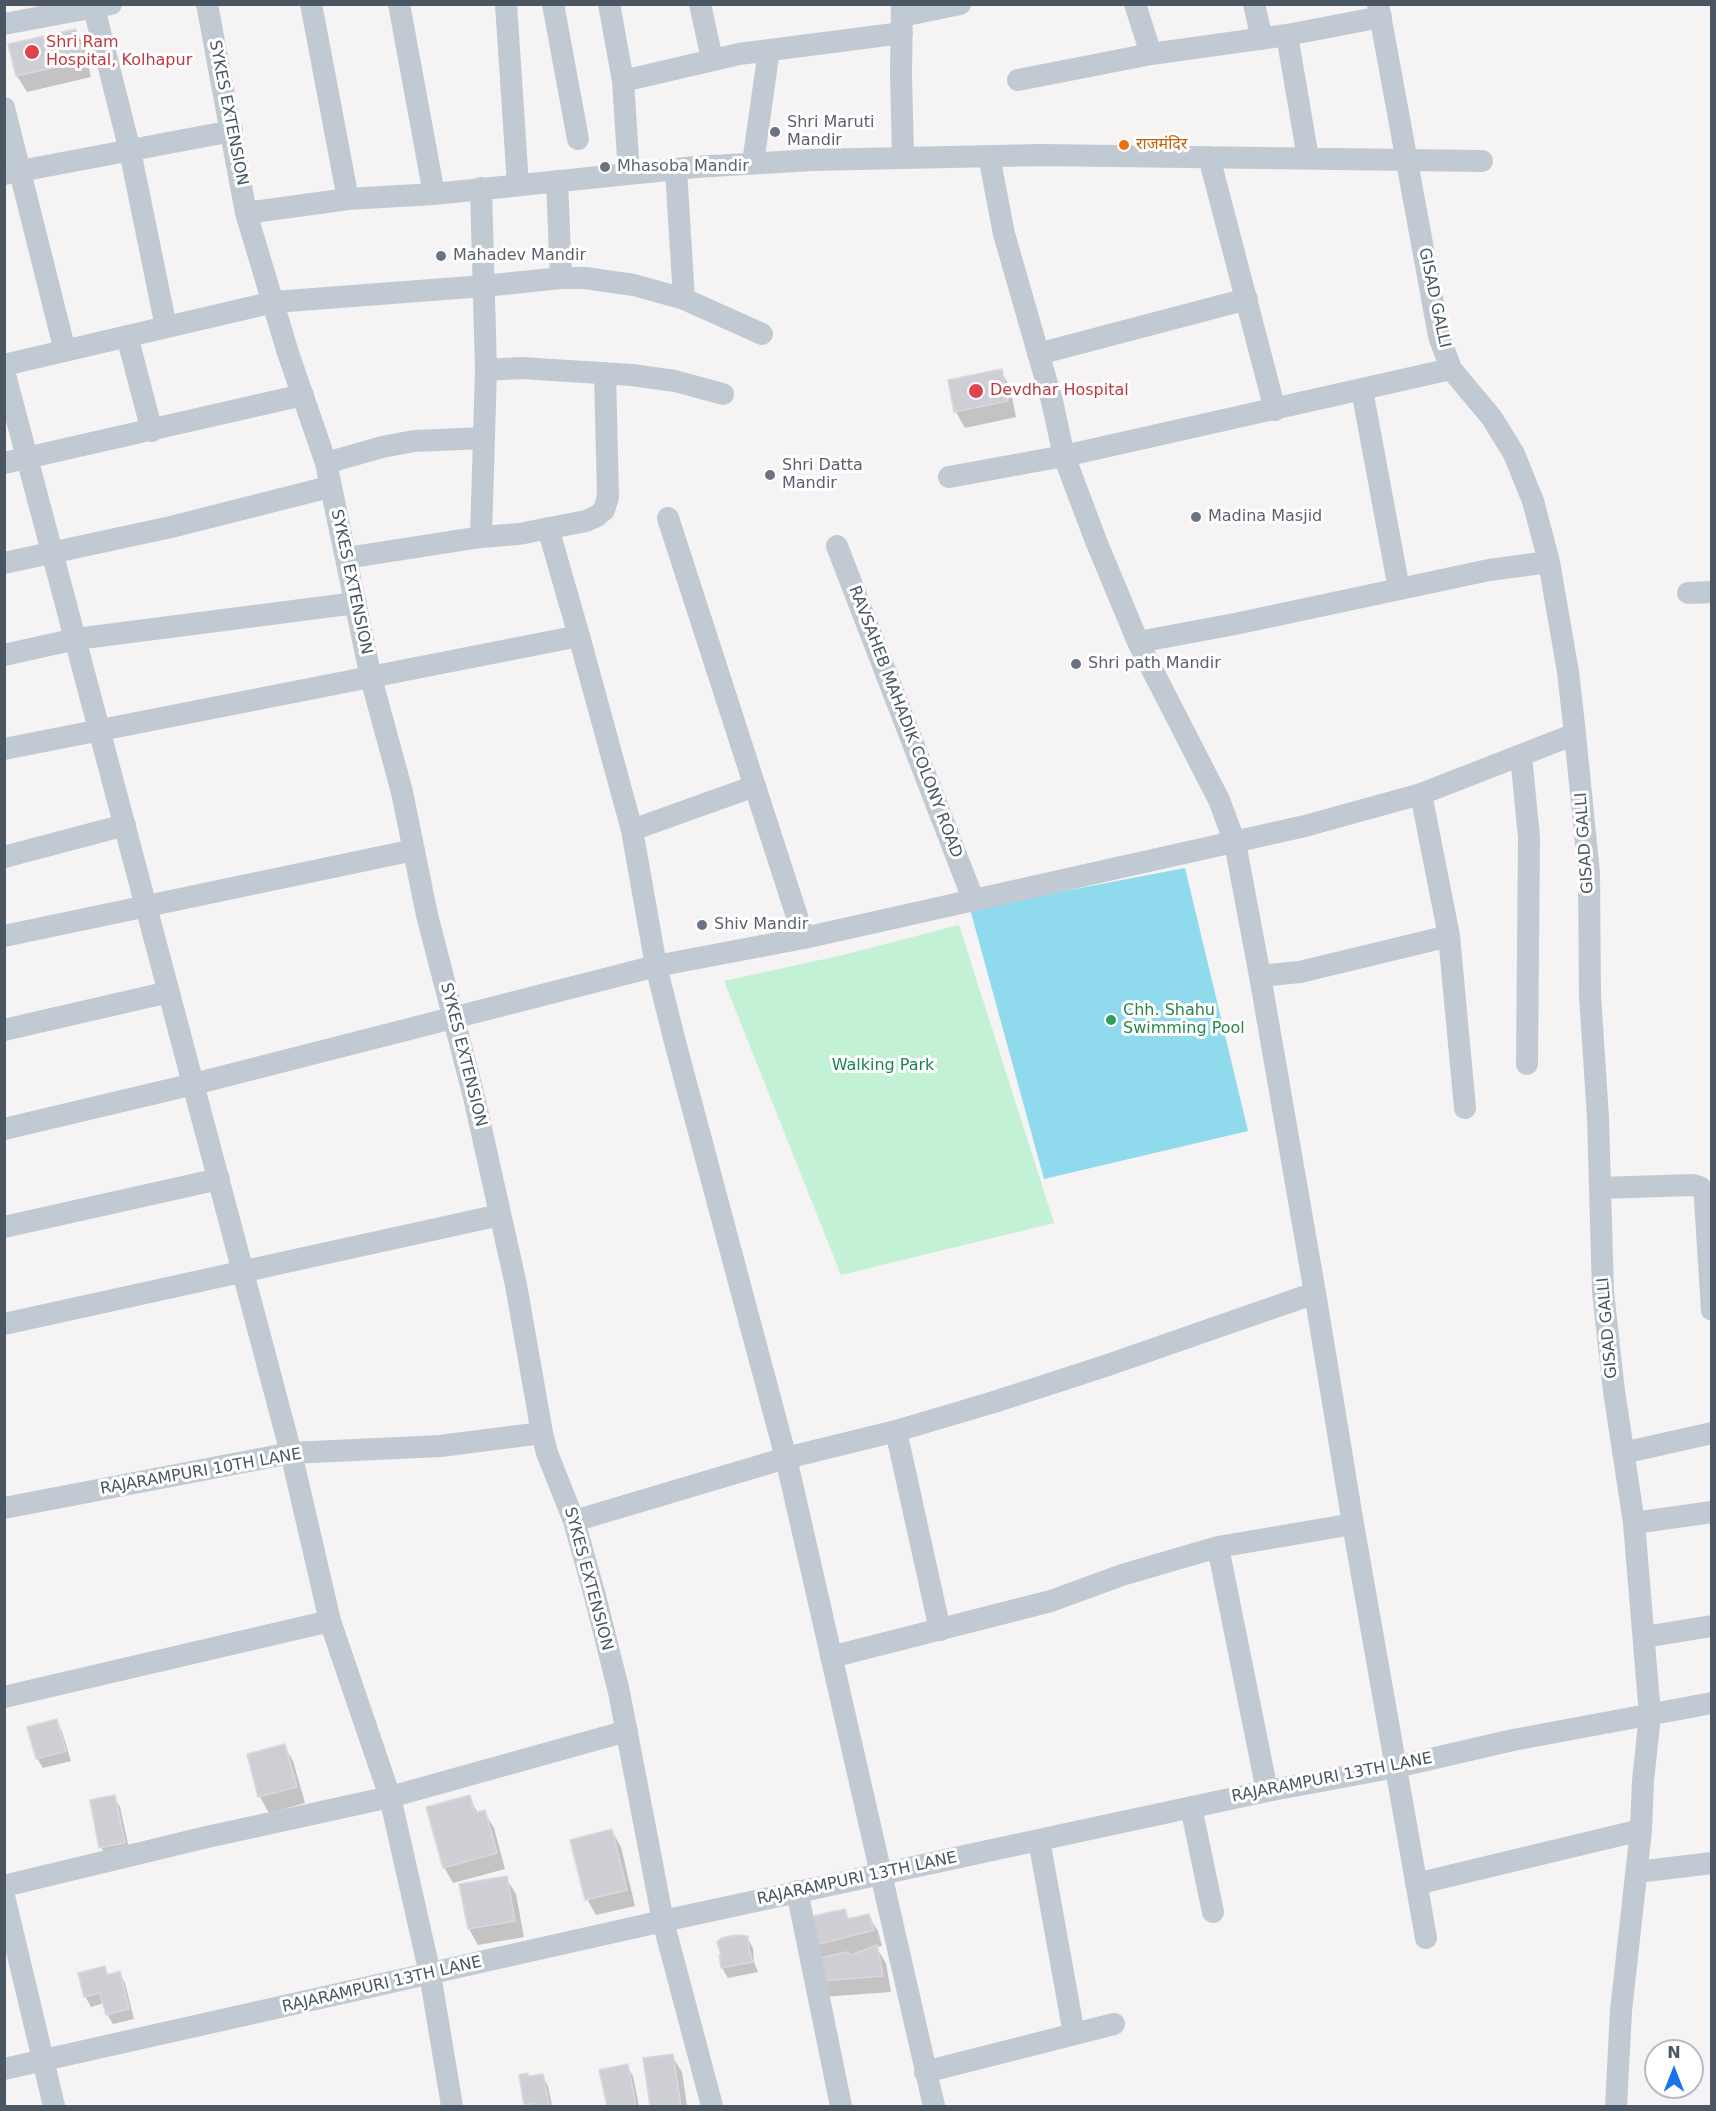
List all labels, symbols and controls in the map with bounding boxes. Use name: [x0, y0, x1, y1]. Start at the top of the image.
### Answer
place label: Shri Ram Hospital, Kolhapur: [46, 33, 192, 71]
street label: SYKES EXTENSION: [204, 39, 252, 187]
marker: Shri Ram Hospital, Kolhapur: [23, 43, 41, 61]
place label: Shri Maruti Mandir: [787, 113, 874, 151]
marker: Shri Maruti Mandir: [768, 125, 782, 139]
place label: राजमंदिर: [1136, 135, 1187, 155]
marker: राजमंदिर: [1117, 138, 1131, 152]
place label: Mhasoba Mandir: [617, 157, 749, 177]
marker: Mhasoba Mandir: [598, 160, 612, 174]
place label: Mahadev Mandir: [453, 246, 586, 266]
street label: GISAD GALLI: [1414, 246, 1454, 350]
marker: Mahadev Mandir: [434, 249, 448, 263]
place label: Devdhar Hospital: [990, 381, 1129, 401]
marker: Devdhar Hospital: [967, 382, 985, 400]
place label: Shri Datta Mandir: [782, 456, 863, 494]
marker: Shri Datta Mandir: [763, 468, 777, 482]
place label: Madina Masjid: [1208, 507, 1322, 527]
street label: SYKES EXTENSION: [326, 508, 376, 656]
marker: Madina Masjid: [1189, 510, 1203, 524]
street label: RAVSAHEB MAHADIK COLONY ROAD: [844, 583, 966, 861]
place label: Shri path Mandir: [1088, 654, 1221, 674]
marker: Shri path Mandir: [1069, 657, 1083, 671]
street label: GISAD GALLI: [1572, 792, 1598, 894]
place label: Shiv Mandir: [714, 915, 808, 935]
marker: Shiv Mandir: [695, 918, 709, 932]
street label: SYKES EXTENSION: [436, 981, 490, 1129]
place label: Chh. Shahu Swimming Pool: [1123, 1001, 1245, 1039]
marker: Chh. Shahu Swimming Pool: [1104, 1013, 1118, 1027]
park label: Walking Park: [832, 1056, 934, 1076]
street label: GISAD GALLI: [1594, 1276, 1622, 1380]
street label: RAJARAMPURI 10TH LANE: [99, 1445, 303, 1499]
street label: SYKES EXTENSION: [560, 1505, 616, 1653]
street label: RAJARAMPURI 13TH LANE: [1230, 1749, 1434, 1807]
street label: RAJARAMPURI 13TH LANE: [755, 1848, 959, 1910]
street label: RAJARAMPURI 13TH LANE: [281, 1953, 483, 2017]
north arrow: [1644, 2039, 1704, 2099]
text: N: [1667, 2043, 1681, 2062]

